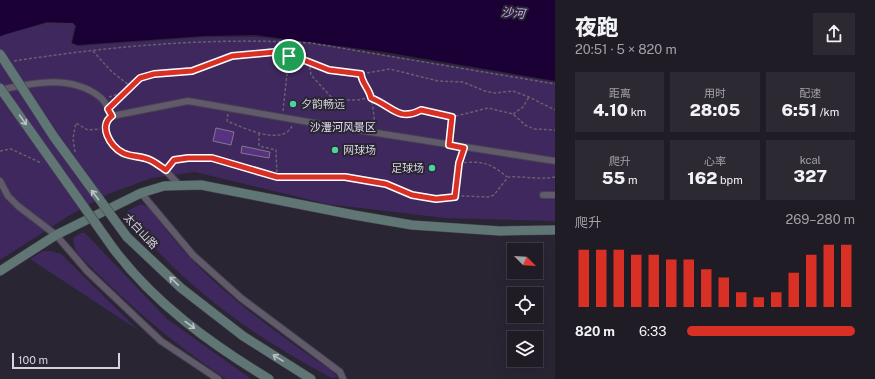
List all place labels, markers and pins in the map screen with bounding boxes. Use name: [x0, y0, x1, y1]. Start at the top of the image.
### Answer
pin: [272, 39, 306, 73]
place label: 夕韵畅远: [301, 98, 345, 110]
marker: 夕韵畅远: [288, 99, 298, 109]
place label: 网球场: [343, 144, 376, 156]
marker: 网球场: [330, 145, 340, 155]
place label: 足球场: [391, 162, 424, 174]
marker: 足球场: [427, 163, 437, 173]

